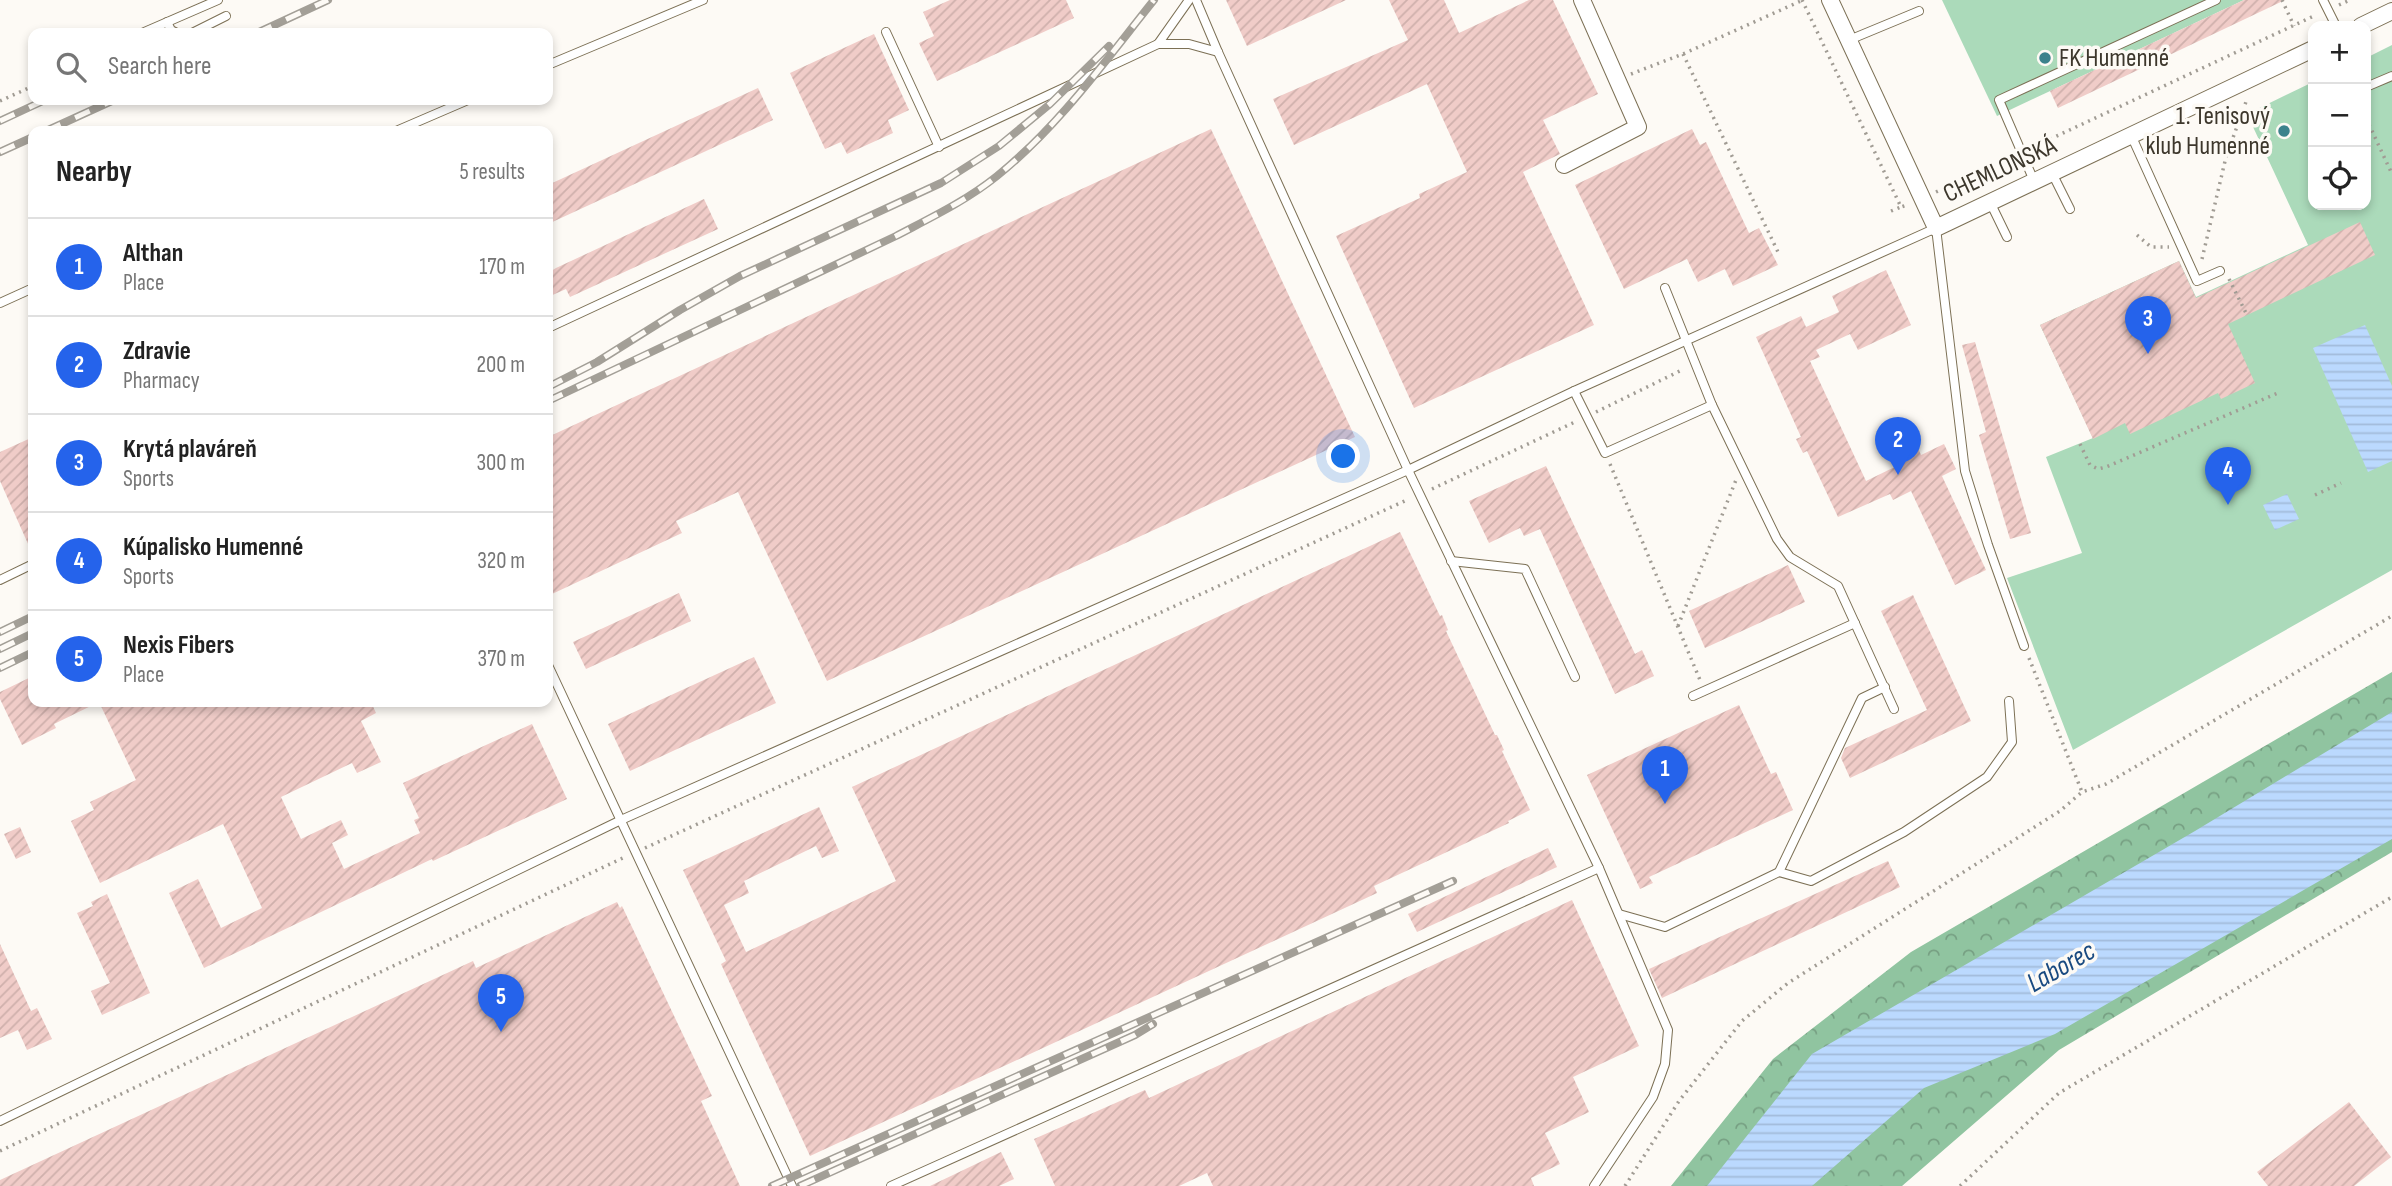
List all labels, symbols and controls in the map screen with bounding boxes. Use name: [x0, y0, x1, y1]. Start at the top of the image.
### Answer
map controls: [2308, 21, 2371, 210]
button: +: [2308, 21, 2371, 84]
search box: [28, 28, 553, 105]
place label: FK Humenné: [2059, 43, 2169, 74]
icon: search: [52, 48, 90, 86]
marker: FK Humenné: [2037, 50, 2053, 66]
text: Search here: [108, 51, 211, 82]
button: −: [2308, 84, 2371, 147]
place label: 1. Tenisový klub Humenné: [2146, 101, 2270, 162]
marker: 1. Tenisový klub Humenné: [2276, 123, 2292, 139]
street label: CHEMLONSKÁ: [1938, 130, 2062, 210]
button: locate: [2308, 147, 2371, 210]
text: Nearby: [56, 154, 132, 190]
text: 5 results: [459, 158, 525, 186]
text: Althan: [123, 238, 183, 269]
text: 1: [74, 253, 84, 281]
text: 170 m: [479, 253, 525, 281]
text: Place: [123, 269, 164, 297]
pin: 3: [2125, 296, 2171, 354]
text: Zdravie: [123, 336, 191, 367]
text: 2: [74, 351, 84, 379]
text: 200 m: [477, 351, 525, 379]
text: Pharmacy: [123, 367, 200, 395]
pin: 2: [1875, 417, 1921, 475]
text: Krytá plaváreň: [123, 434, 257, 465]
your location: [1326, 439, 1360, 473]
pin: 4: [2205, 447, 2251, 505]
text: 3: [74, 449, 84, 477]
text: 300 m: [476, 449, 525, 477]
text: Sports: [123, 465, 174, 493]
text: Kúpalisko Humenné: [123, 532, 303, 563]
text: 4: [74, 547, 84, 575]
text: 320 m: [477, 547, 525, 575]
text: Sports: [123, 563, 174, 591]
text: Nexis Fibers: [123, 630, 234, 661]
text: 5: [74, 645, 84, 673]
text: 370 m: [478, 645, 525, 673]
text: Place: [123, 661, 164, 689]
pin: 1: [1642, 746, 1688, 804]
water label: Laborec: [2021, 934, 2101, 1000]
pin: 5: [478, 974, 524, 1032]

